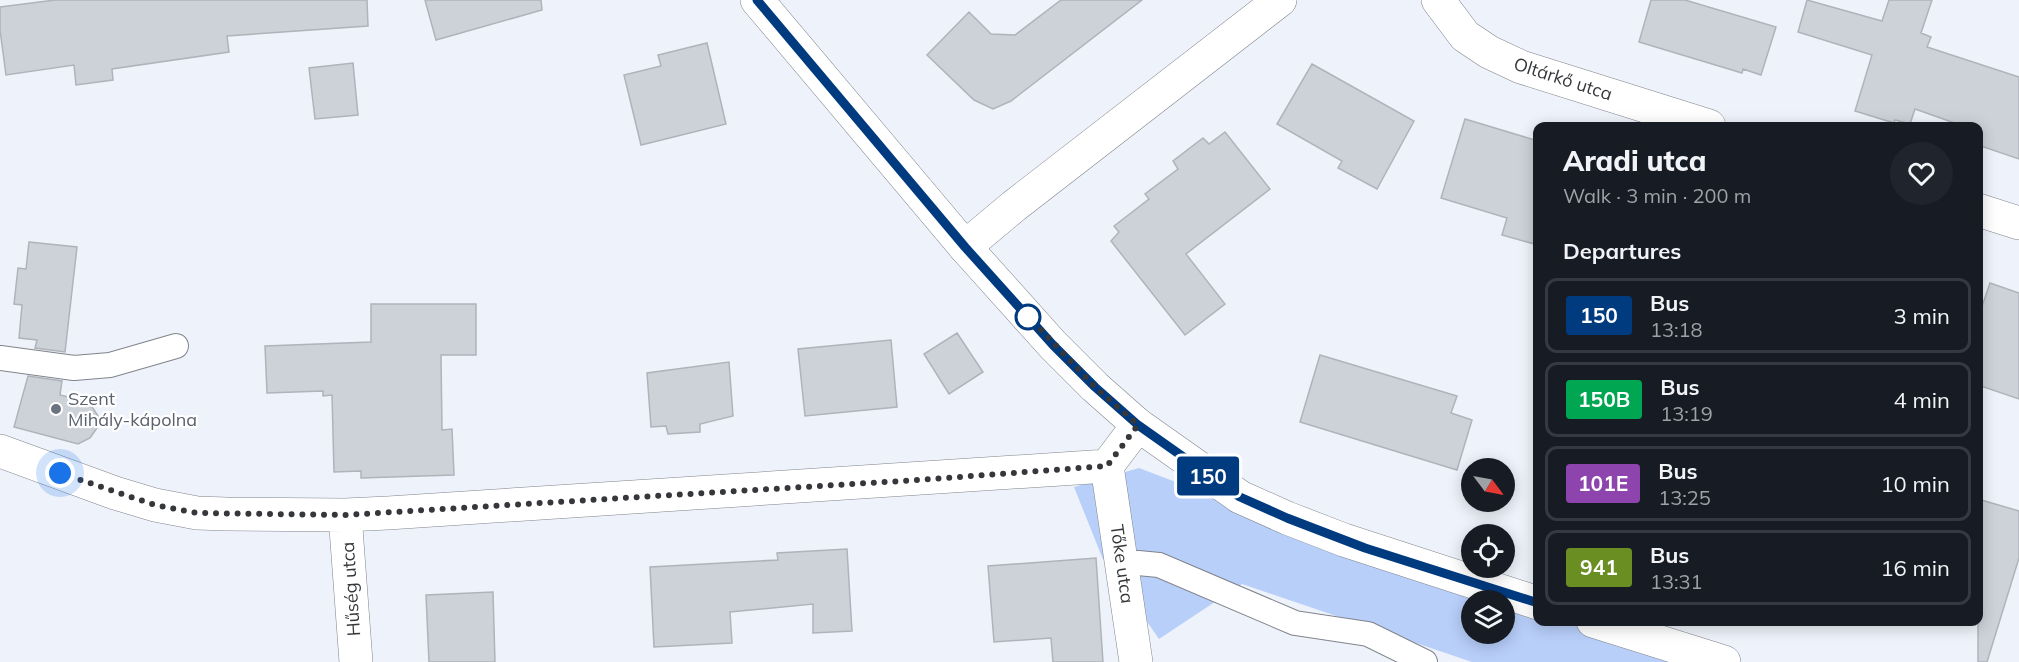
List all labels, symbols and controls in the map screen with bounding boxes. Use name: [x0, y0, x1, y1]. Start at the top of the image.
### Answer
street label: Oltárkő utca: [1511, 52, 1615, 105]
button: heart: [1890, 142, 1953, 205]
text: Aradi utca: [1563, 143, 1706, 178]
text: Walk · 3 min · 200 m: [1563, 183, 1751, 208]
text: Departures: [1563, 237, 1681, 265]
text: Bus: [1650, 289, 1689, 317]
text: 150: [1580, 302, 1618, 328]
text: 3 min: [1894, 302, 1950, 330]
unlabelled marker: [1015, 304, 1041, 330]
text: 13:18: [1650, 317, 1703, 342]
text: Bus: [1660, 373, 1700, 401]
text: 150B: [1578, 386, 1630, 412]
text: 4 min: [1894, 386, 1950, 414]
place label: Szent Mihály-kápolna: [68, 387, 197, 431]
text: 13:19: [1660, 401, 1713, 426]
marker: Szent Mihály-kápolna: [49, 402, 63, 416]
line badge: 150: [1174, 456, 1242, 496]
text: Bus: [1658, 457, 1698, 485]
your location: [45, 458, 75, 488]
north arrow: [1461, 458, 1515, 512]
map controls: [1461, 458, 1515, 644]
text: 150: [1189, 463, 1227, 489]
text: 101E: [1578, 470, 1628, 496]
text: 10 min: [1880, 470, 1950, 498]
text: 13:25: [1658, 485, 1711, 510]
street label: Tőke utca: [1106, 523, 1139, 605]
button: locate: [1461, 524, 1515, 578]
street label: Hűség utca: [336, 541, 365, 637]
text: Bus: [1650, 541, 1689, 569]
text: 941: [1580, 554, 1618, 580]
text: 16 min: [1880, 554, 1950, 582]
text: 13:31: [1650, 569, 1703, 594]
button: layers: [1461, 590, 1515, 644]

